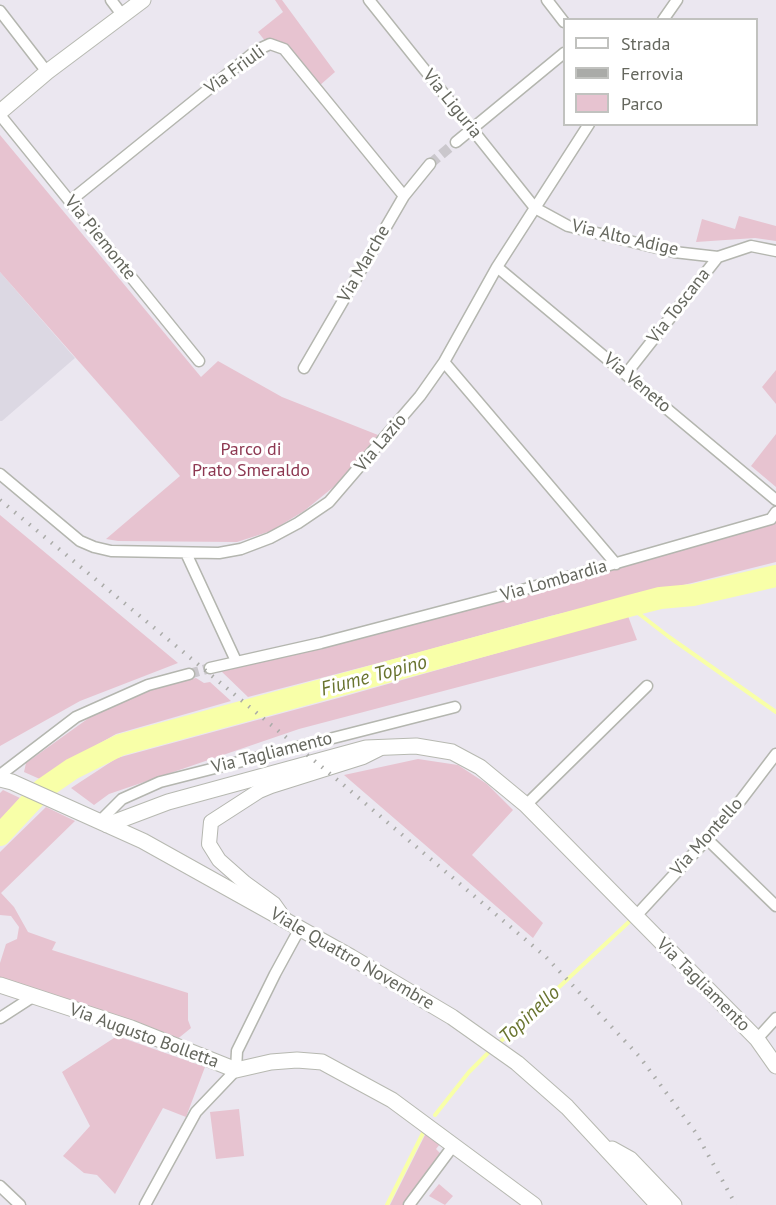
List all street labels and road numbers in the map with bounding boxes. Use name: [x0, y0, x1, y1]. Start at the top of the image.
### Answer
street label: Via Friuli: [201, 41, 269, 99]
street label: Via Liguria: [418, 65, 486, 143]
street label: Via Piemonte: [60, 192, 140, 284]
street label: Via Alto Adige: [570, 215, 680, 261]
street label: Via Marche: [333, 222, 395, 306]
street label: Via Toscana: [643, 264, 715, 348]
street label: Via Veneto: [599, 348, 675, 418]
street label: Via Lazio: [350, 410, 412, 476]
street label: Via Lombardia: [498, 556, 610, 606]
street label: Via Tagliamento: [209, 728, 335, 778]
street label: Via Montello: [666, 793, 748, 881]
street label: Viale Quattro Novembre: [266, 903, 438, 1015]
street label: Via Tagliamento: [652, 934, 754, 1036]
street label: Via Augusto Bolletta: [66, 999, 222, 1073]

